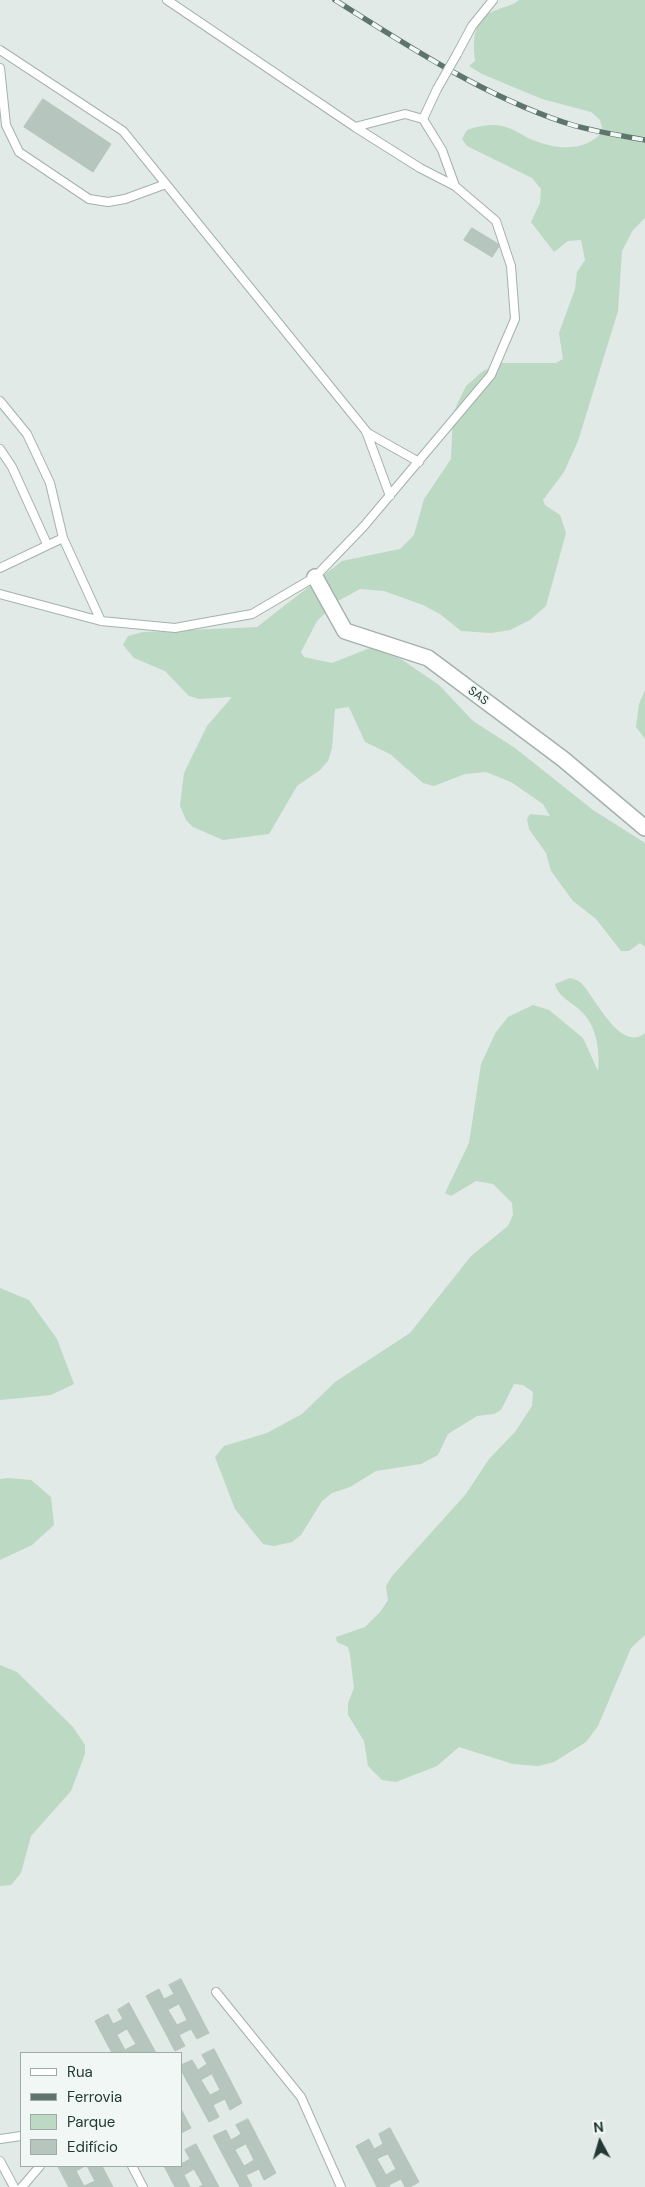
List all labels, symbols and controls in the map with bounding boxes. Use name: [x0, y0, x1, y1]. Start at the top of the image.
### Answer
street label: SAS: [465, 684, 491, 708]
legend: [20, 2052, 182, 2167]
text: Rua: [67, 2062, 93, 2082]
text: Ferrovia: [67, 2087, 122, 2107]
text: Parque: [67, 2112, 115, 2132]
north arrow: [575, 2117, 625, 2167]
text: N: [592, 2118, 604, 2137]
text: Edifício: [67, 2137, 118, 2157]

